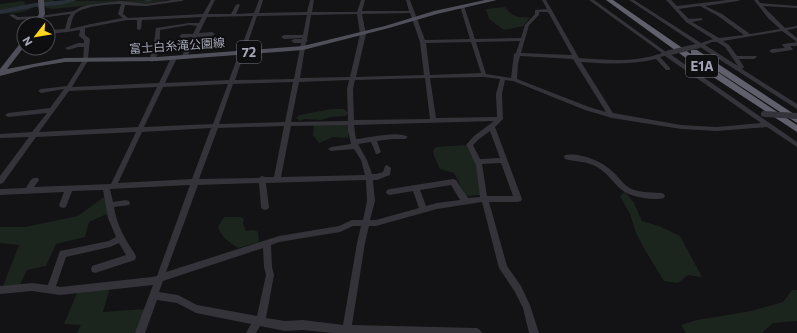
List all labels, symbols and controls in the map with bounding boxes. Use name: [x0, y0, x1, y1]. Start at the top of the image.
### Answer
north arrow: [16, 16, 56, 56]
text: N: [19, 35, 35, 48]
street label: 富士白糸滝公園線: [129, 35, 225, 55]
road number: 72: [237, 41, 261, 63]
road number: E1A: [686, 55, 718, 77]

